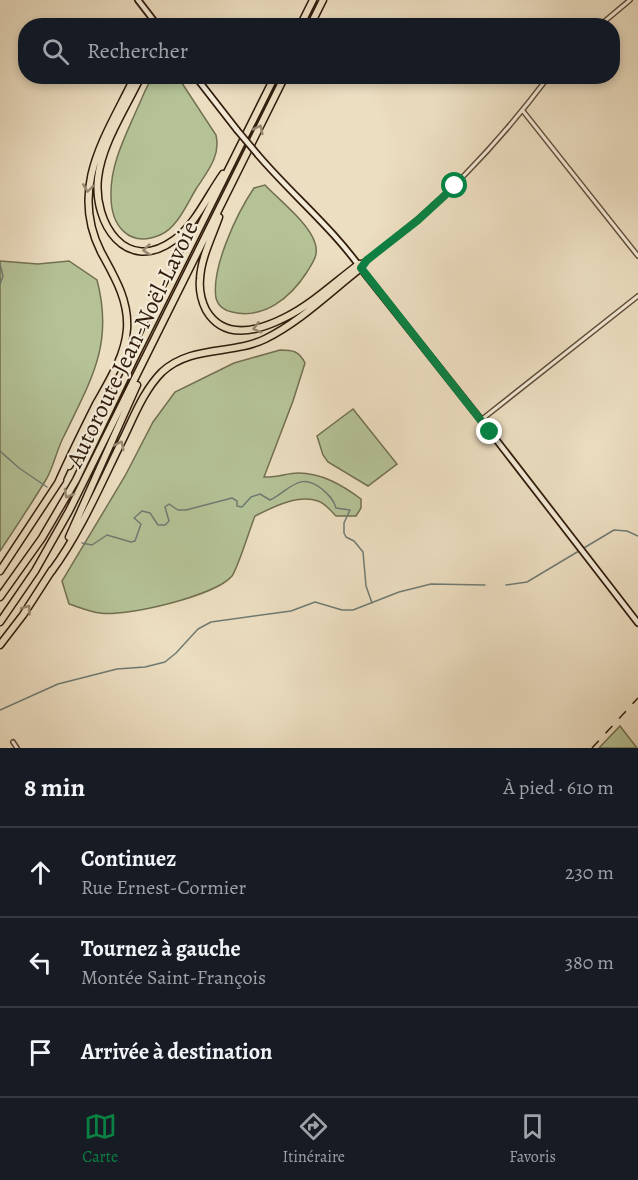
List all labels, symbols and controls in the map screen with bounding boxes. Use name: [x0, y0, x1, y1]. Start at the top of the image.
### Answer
search box: [18, 18, 620, 84]
icon: search: [39, 35, 72, 68]
text: Rechercher: [87, 36, 188, 66]
one-way arrow: [252, 124, 263, 135]
route start: [441, 172, 467, 198]
one-way arrow: [83, 183, 95, 193]
street label: Autoroute Jean-Noël-Lavoie: [58, 215, 206, 473]
one-way arrow: [143, 243, 152, 256]
one-way arrow: [252, 321, 263, 333]
route end: [476, 418, 502, 444]
one-way arrow: [113, 440, 125, 451]
one-way arrow: [64, 488, 75, 498]
one-way arrow: [20, 605, 31, 616]
text: 8 min: [24, 770, 85, 805]
text: À pied · 610 m: [503, 774, 614, 801]
text: Continuez: [81, 844, 176, 874]
icon: ahead: [24, 856, 57, 889]
text: 230 m: [565, 859, 614, 886]
text: Rue Ernest-Cormier: [81, 874, 246, 901]
text: Tournez à gauche: [81, 934, 241, 964]
icon: left: [24, 946, 57, 979]
text: 380 m: [565, 949, 614, 976]
text: Montée Saint-François: [81, 964, 266, 991]
icon: arrive: [24, 1036, 57, 1069]
text: Arrivée à destination: [81, 1037, 272, 1067]
tab: Carte: [82, 1110, 118, 1168]
tab: Itinéraire: [282, 1110, 345, 1168]
tab: Favoris: [509, 1110, 556, 1168]

